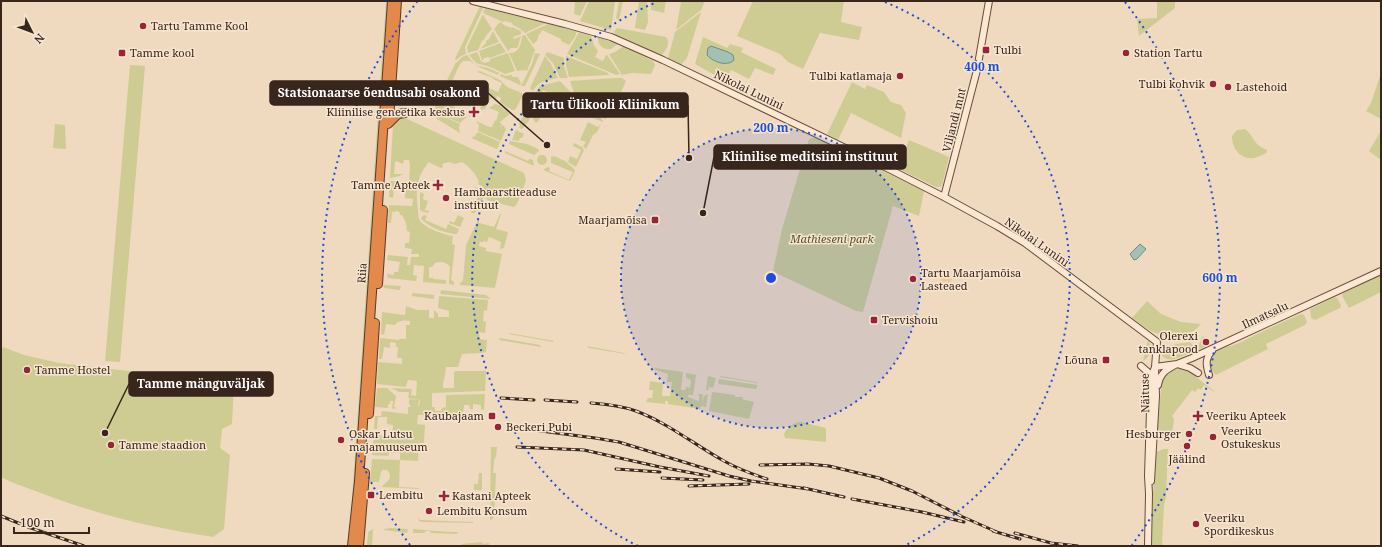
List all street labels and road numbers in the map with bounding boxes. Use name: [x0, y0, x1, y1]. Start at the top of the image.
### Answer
street label: Nikolai Lunini: [712, 66, 787, 113]
street label: Viljandi mnt: [938, 86, 969, 153]
street label: Nikolai Lunini: [1002, 214, 1073, 270]
street label: Riia: [353, 262, 370, 284]
street label: Ilmatsalu: [1239, 297, 1290, 332]
street label: Näituse: [1137, 373, 1152, 413]

